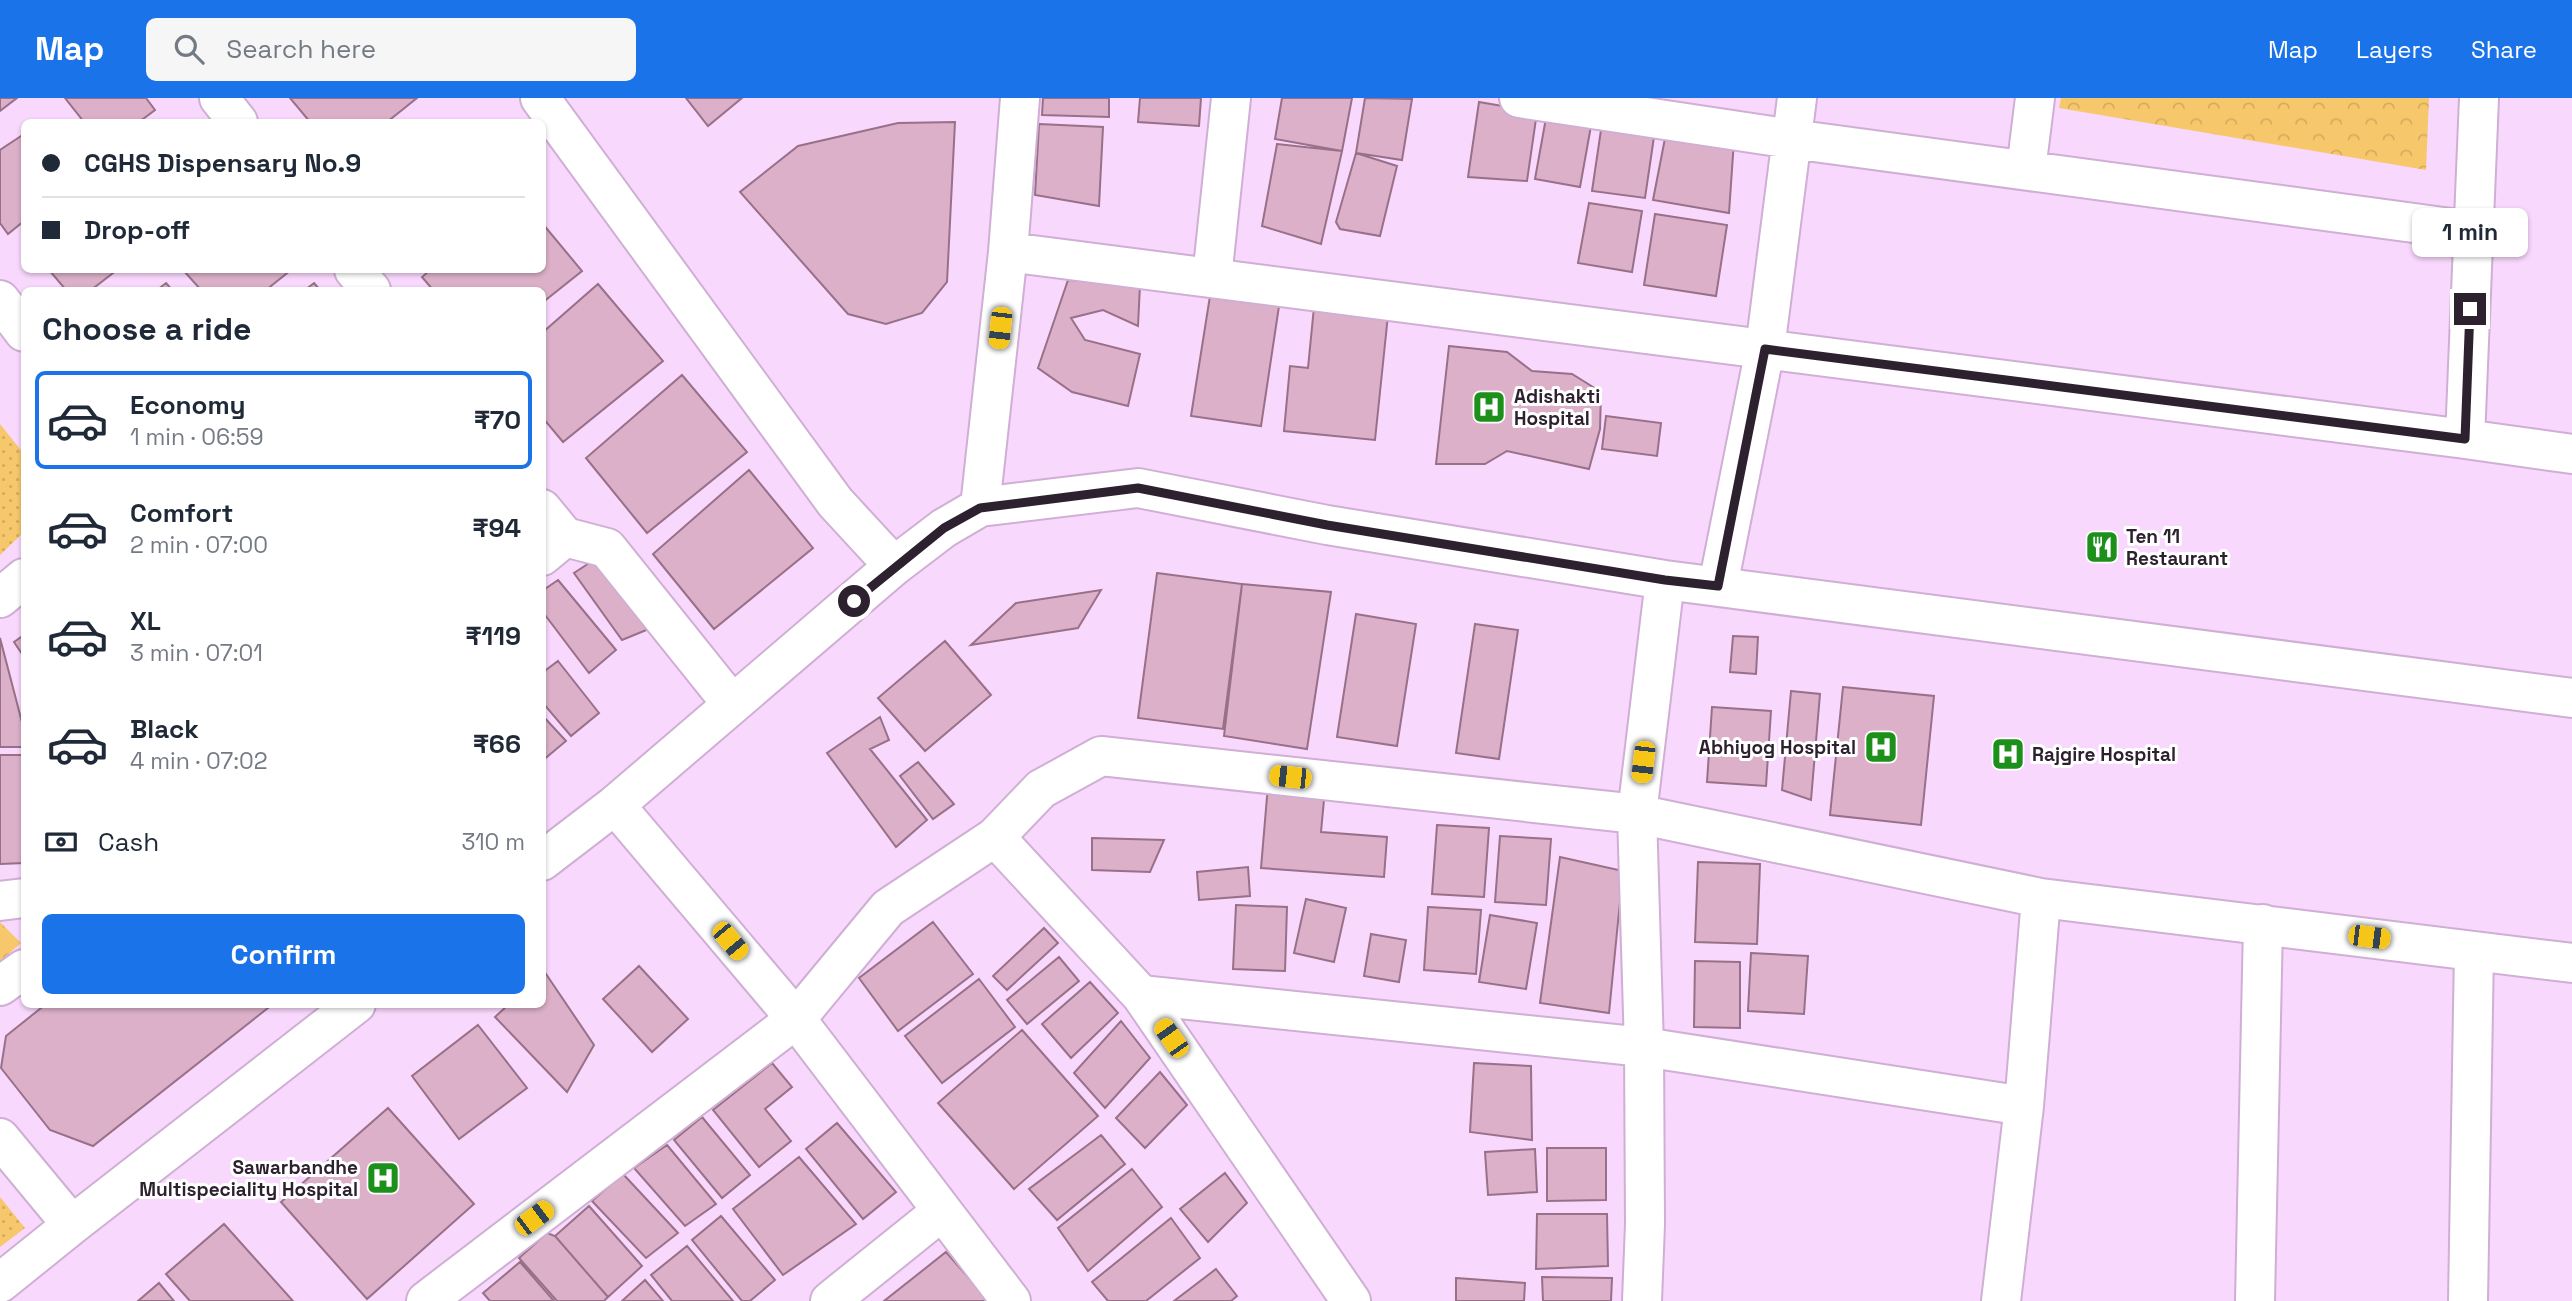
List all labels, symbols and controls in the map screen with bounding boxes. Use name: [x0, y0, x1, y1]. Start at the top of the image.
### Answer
search box: [146, 18, 636, 81]
text: Map: [35, 28, 104, 70]
icon: search: [170, 30, 208, 68]
text: Search here: [226, 32, 376, 66]
text: Map: [2268, 34, 2318, 65]
text: Layers: [2356, 34, 2433, 65]
text: Share: [2471, 34, 2537, 65]
text: CGHS Dispensary No.9: [84, 146, 361, 180]
callout: 1 min: [2412, 208, 2528, 256]
text: Drop-off: [84, 213, 190, 247]
text: 1 min: [2442, 217, 2498, 247]
route end: [2454, 293, 2486, 325]
car: [988, 306, 1013, 350]
text: Choose a ride: [42, 309, 252, 349]
place label: Adishakti Hospital: [1514, 384, 1600, 431]
text: Economy: [130, 388, 246, 422]
hospital icon: Adishakti Hospital: [1470, 388, 1508, 426]
icon: car: [46, 389, 109, 452]
text: ₹70: [474, 403, 521, 437]
text: 1 min · 06:59: [130, 422, 264, 452]
text: Comfort: [130, 496, 233, 530]
icon: car: [46, 497, 109, 560]
text: ₹94: [472, 511, 521, 545]
place label: Ten 11 Restaurant: [2126, 524, 2228, 571]
restaurant icon: Ten 11 Restaurant: [2083, 528, 2121, 566]
text: 2 min · 07:00: [130, 530, 268, 560]
route start: [838, 585, 870, 617]
text: XL: [130, 604, 161, 638]
icon: car: [46, 605, 109, 668]
text: ₹119: [465, 619, 521, 653]
text: 3 min · 07:01: [130, 638, 263, 668]
text: Black: [130, 712, 199, 746]
icon: car: [46, 713, 109, 776]
text: ₹66: [473, 727, 521, 761]
hospital icon: Abhiyog Hospital: [1862, 728, 1900, 766]
place label: Abhiyog Hospital: [1699, 735, 1856, 760]
hospital icon: Rajgire Hospital: [1989, 735, 2027, 773]
car: [1631, 740, 1656, 784]
place label: Rajgire Hospital: [2032, 742, 2176, 767]
text: 4 min · 07:02: [130, 746, 268, 776]
car: [1269, 764, 1312, 790]
icon: cash: [42, 823, 80, 861]
text: Cash: [98, 825, 159, 859]
text: 310 m: [461, 827, 525, 857]
button: Confirm: [42, 914, 525, 994]
car: [709, 918, 752, 964]
car: [2347, 924, 2392, 950]
car: [1151, 1015, 1192, 1061]
place label: Sawarbandhe Multispeciality Hospital: [139, 1155, 358, 1202]
hospital icon: Sawarbandhe Multispeciality Hospital: [364, 1159, 402, 1197]
car: [511, 1197, 558, 1239]

